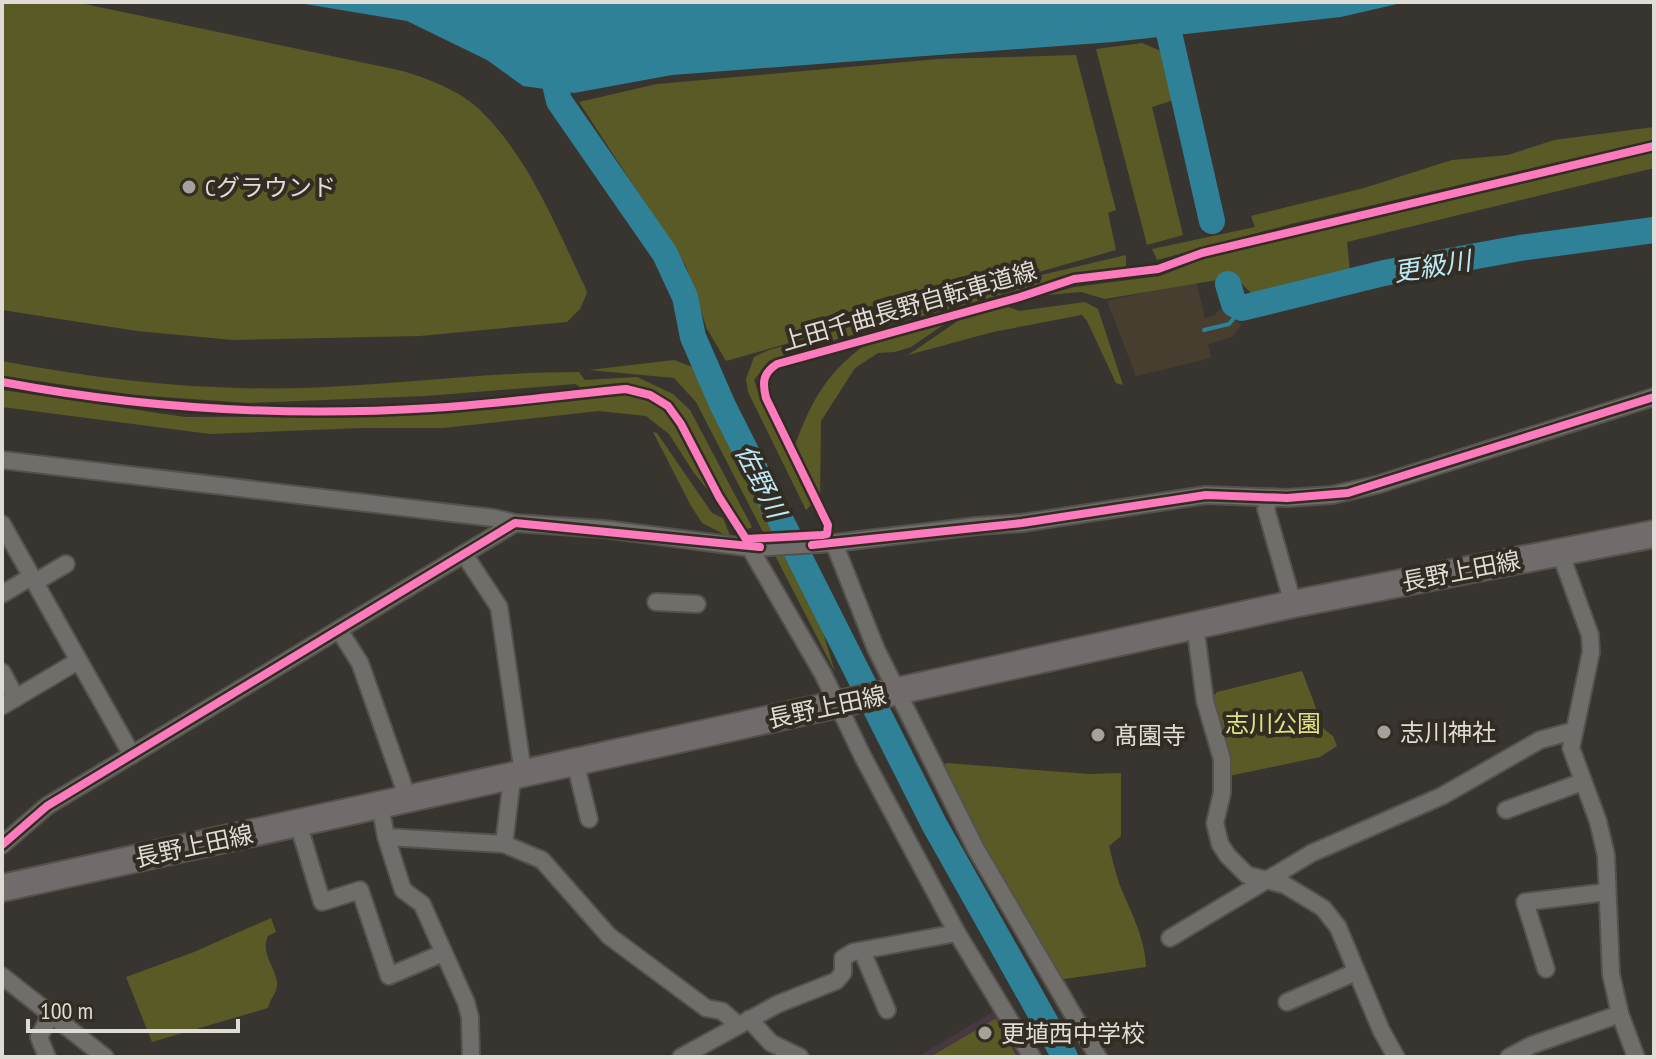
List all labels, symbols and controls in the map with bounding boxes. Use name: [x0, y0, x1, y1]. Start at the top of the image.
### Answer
place label: Cグラウンド: [205, 172, 336, 203]
marker: Cグラウンド: [180, 178, 198, 196]
water label: 更級川: [1391, 243, 1476, 288]
street label: 上田千曲長野自転車道線: [778, 255, 1040, 357]
water label: 佐野川: [729, 439, 795, 526]
street label: 長野上田線: [1399, 544, 1523, 598]
street label: 長野上田線: [765, 679, 889, 735]
park label: 志川公園: [1225, 708, 1321, 739]
place label: 志川神社: [1400, 717, 1496, 748]
place label: 髙園寺: [1114, 720, 1186, 751]
marker: 志川神社: [1375, 723, 1393, 741]
marker: 髙園寺: [1089, 726, 1107, 744]
street label: 長野上田線: [132, 818, 256, 874]
scale bar: [28, 983, 238, 1033]
text: 100 m: [40, 995, 93, 1026]
place label: 更埴西中学校: [1001, 1018, 1145, 1049]
marker: 更埴西中学校: [976, 1024, 994, 1042]

